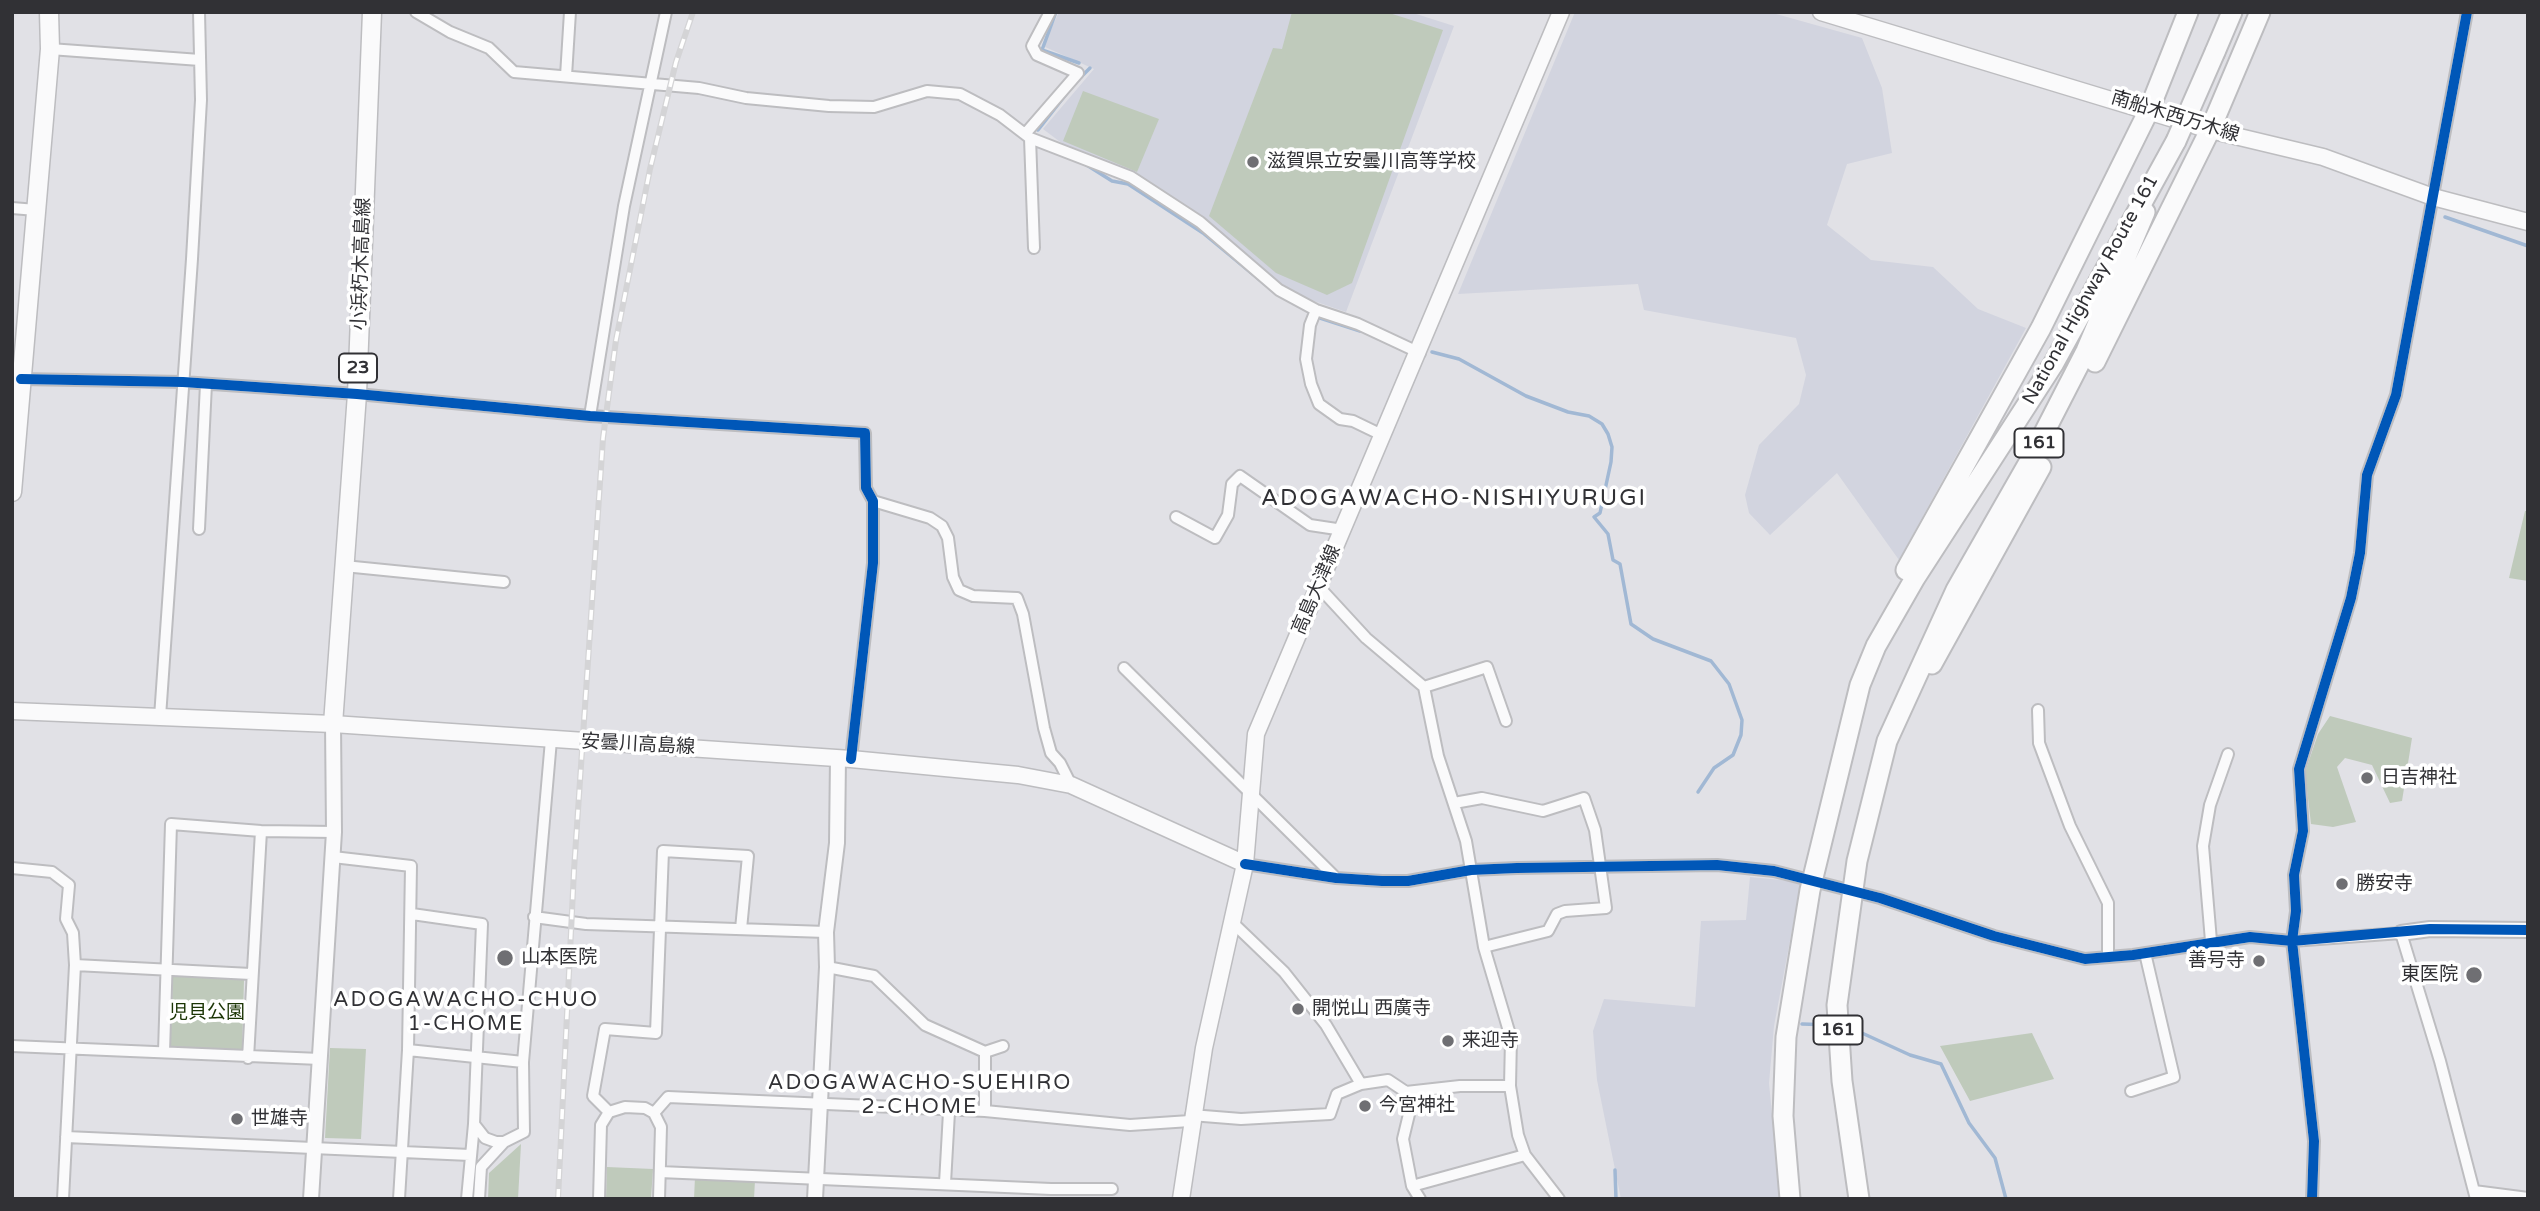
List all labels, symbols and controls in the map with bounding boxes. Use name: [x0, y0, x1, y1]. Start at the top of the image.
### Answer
street label: 南船木西万木線: [2108, 87, 2242, 147]
place label: 滋賀県立安曇川高等学校: [1267, 151, 1476, 173]
marker: 滋賀県立安曇川高等学校: [1245, 154, 1261, 170]
street label: National Highway Route 161: [2018, 171, 2164, 409]
street label: 小浜朽木高島線: [348, 197, 376, 331]
road number: 23: [339, 354, 377, 382]
road number: 161: [2014, 428, 2064, 458]
district label: ADOGAWACHO-NISHIYURUGI: [1264, 485, 1644, 513]
street label: 高島大津線: [1288, 542, 1346, 638]
street label: 安曇川高島線: [580, 731, 696, 759]
place label: 日吉神社: [2381, 767, 2457, 789]
marker: 日吉神社: [2359, 770, 2375, 786]
place label: 勝安寺: [2356, 873, 2413, 895]
marker: 勝安寺: [2334, 876, 2350, 892]
place label: 山本医院: [521, 947, 597, 969]
marker: 山本医院: [495, 948, 515, 968]
place label: 善号寺: [2188, 950, 2245, 972]
marker: 善号寺: [2251, 953, 2267, 969]
place label: 東医院: [2401, 964, 2458, 986]
marker: 東医院: [2464, 965, 2484, 985]
district label: ADOGAWACHO-CHUO 1-CHOME: [335, 987, 597, 1037]
place label: 開悦山 西廣寺: [1312, 998, 1431, 1020]
marker: 開悦山 西廣寺: [1290, 1001, 1306, 1017]
park label: 児貝公園: [169, 1002, 245, 1024]
road number: 161: [1814, 1015, 1862, 1044]
place label: 来迎寺: [1462, 1030, 1519, 1052]
marker: 来迎寺: [1440, 1033, 1456, 1049]
district label: ADOGAWACHO-SUEHIRO 2-CHOME: [770, 1070, 1070, 1120]
place label: 今宮神社: [1379, 1095, 1455, 1117]
marker: 今宮神社: [1357, 1098, 1373, 1114]
place label: 世雄寺: [251, 1108, 308, 1130]
marker: 世雄寺: [229, 1111, 245, 1127]

